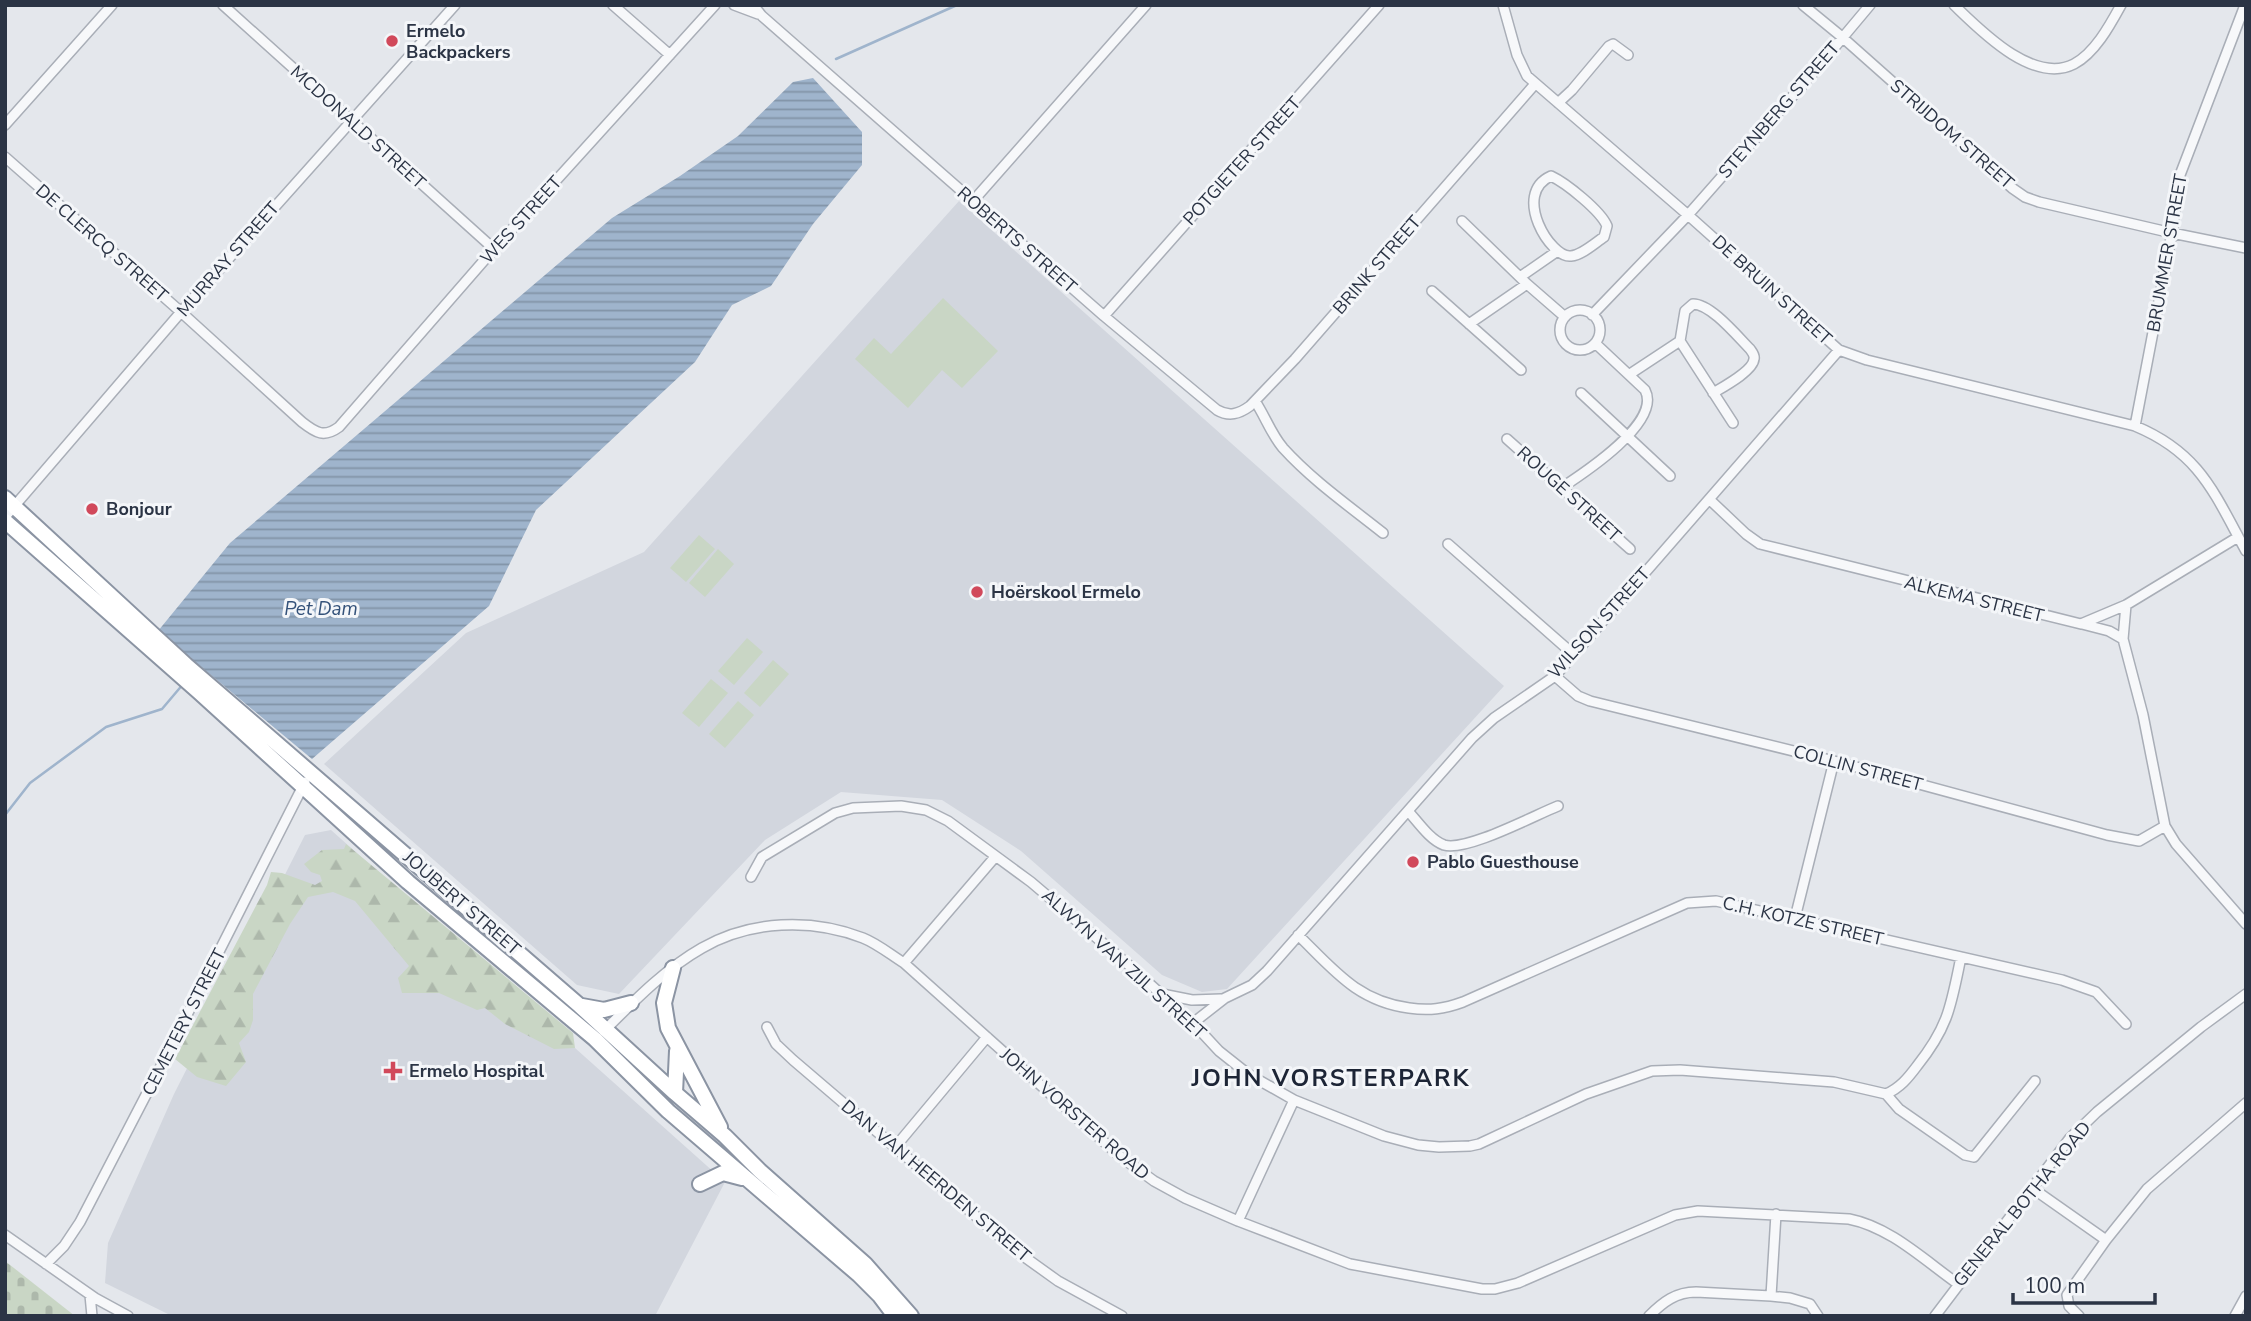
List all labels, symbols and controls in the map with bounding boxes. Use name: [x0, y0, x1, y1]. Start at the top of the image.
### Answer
place label: Ermelo Backpackers: [406, 19, 511, 64]
marker: Ermelo Backpackers: [384, 33, 400, 49]
street label: STEYNBERG STREET: [1713, 36, 1845, 184]
street label: MCDONALD STREET: [285, 60, 431, 194]
street label: STRIJDOM STREET: [1885, 74, 2019, 195]
street label: POTGIETER STREET: [1178, 91, 1306, 231]
street label: WES STREET: [475, 171, 567, 269]
street label: BRUMMER STREET: [2141, 172, 2193, 334]
street label: DE CLERCQ STREET: [31, 179, 173, 307]
street label: ROBERTS STREET: [952, 181, 1082, 299]
street label: MURRAY STREET: [171, 196, 285, 322]
street label: BRINK STREET: [1327, 210, 1427, 319]
street label: DE BRUIN STREET: [1707, 230, 1837, 350]
street label: ROUGE STREET: [1512, 441, 1626, 547]
place label: Bonjour: [106, 497, 172, 521]
marker: Bonjour: [84, 501, 100, 517]
street label: WILSON STREET: [1543, 562, 1656, 684]
street label: ALKEMA STREET: [1902, 570, 2046, 628]
place label: Hoërskool Ermelo: [991, 580, 1141, 604]
marker: Hoërskool Ermelo: [969, 584, 985, 600]
water label: Pet Dam: [284, 596, 358, 622]
street label: COLLIN STREET: [1791, 739, 1925, 797]
street label: JOUBERT STREET: [398, 845, 526, 961]
place label: Pablo Guesthouse: [1427, 850, 1579, 874]
marker: Pablo Guesthouse: [1405, 854, 1421, 870]
street label: ALWYN VAN ZIJL STREET: [1037, 884, 1211, 1044]
street label: C.H. KOTZE STREET: [1720, 891, 1886, 951]
street label: CEMETERY STREET: [137, 944, 232, 1100]
street label: JOHN VORSTER ROAD: [995, 1042, 1155, 1185]
place label: Ermelo Hospital: [409, 1059, 544, 1083]
marker: Ermelo Hospital: [383, 1061, 403, 1081]
district label: JOHN VORSTERPARK: [1191, 1062, 1470, 1094]
street label: DAN VAN HEERDEN STREET: [836, 1095, 1036, 1268]
street label: GENERAL BOTHA ROAD: [1948, 1116, 2096, 1292]
scale bar: [2013, 1262, 2155, 1306]
text: 100 m: [2024, 1272, 2085, 1300]

